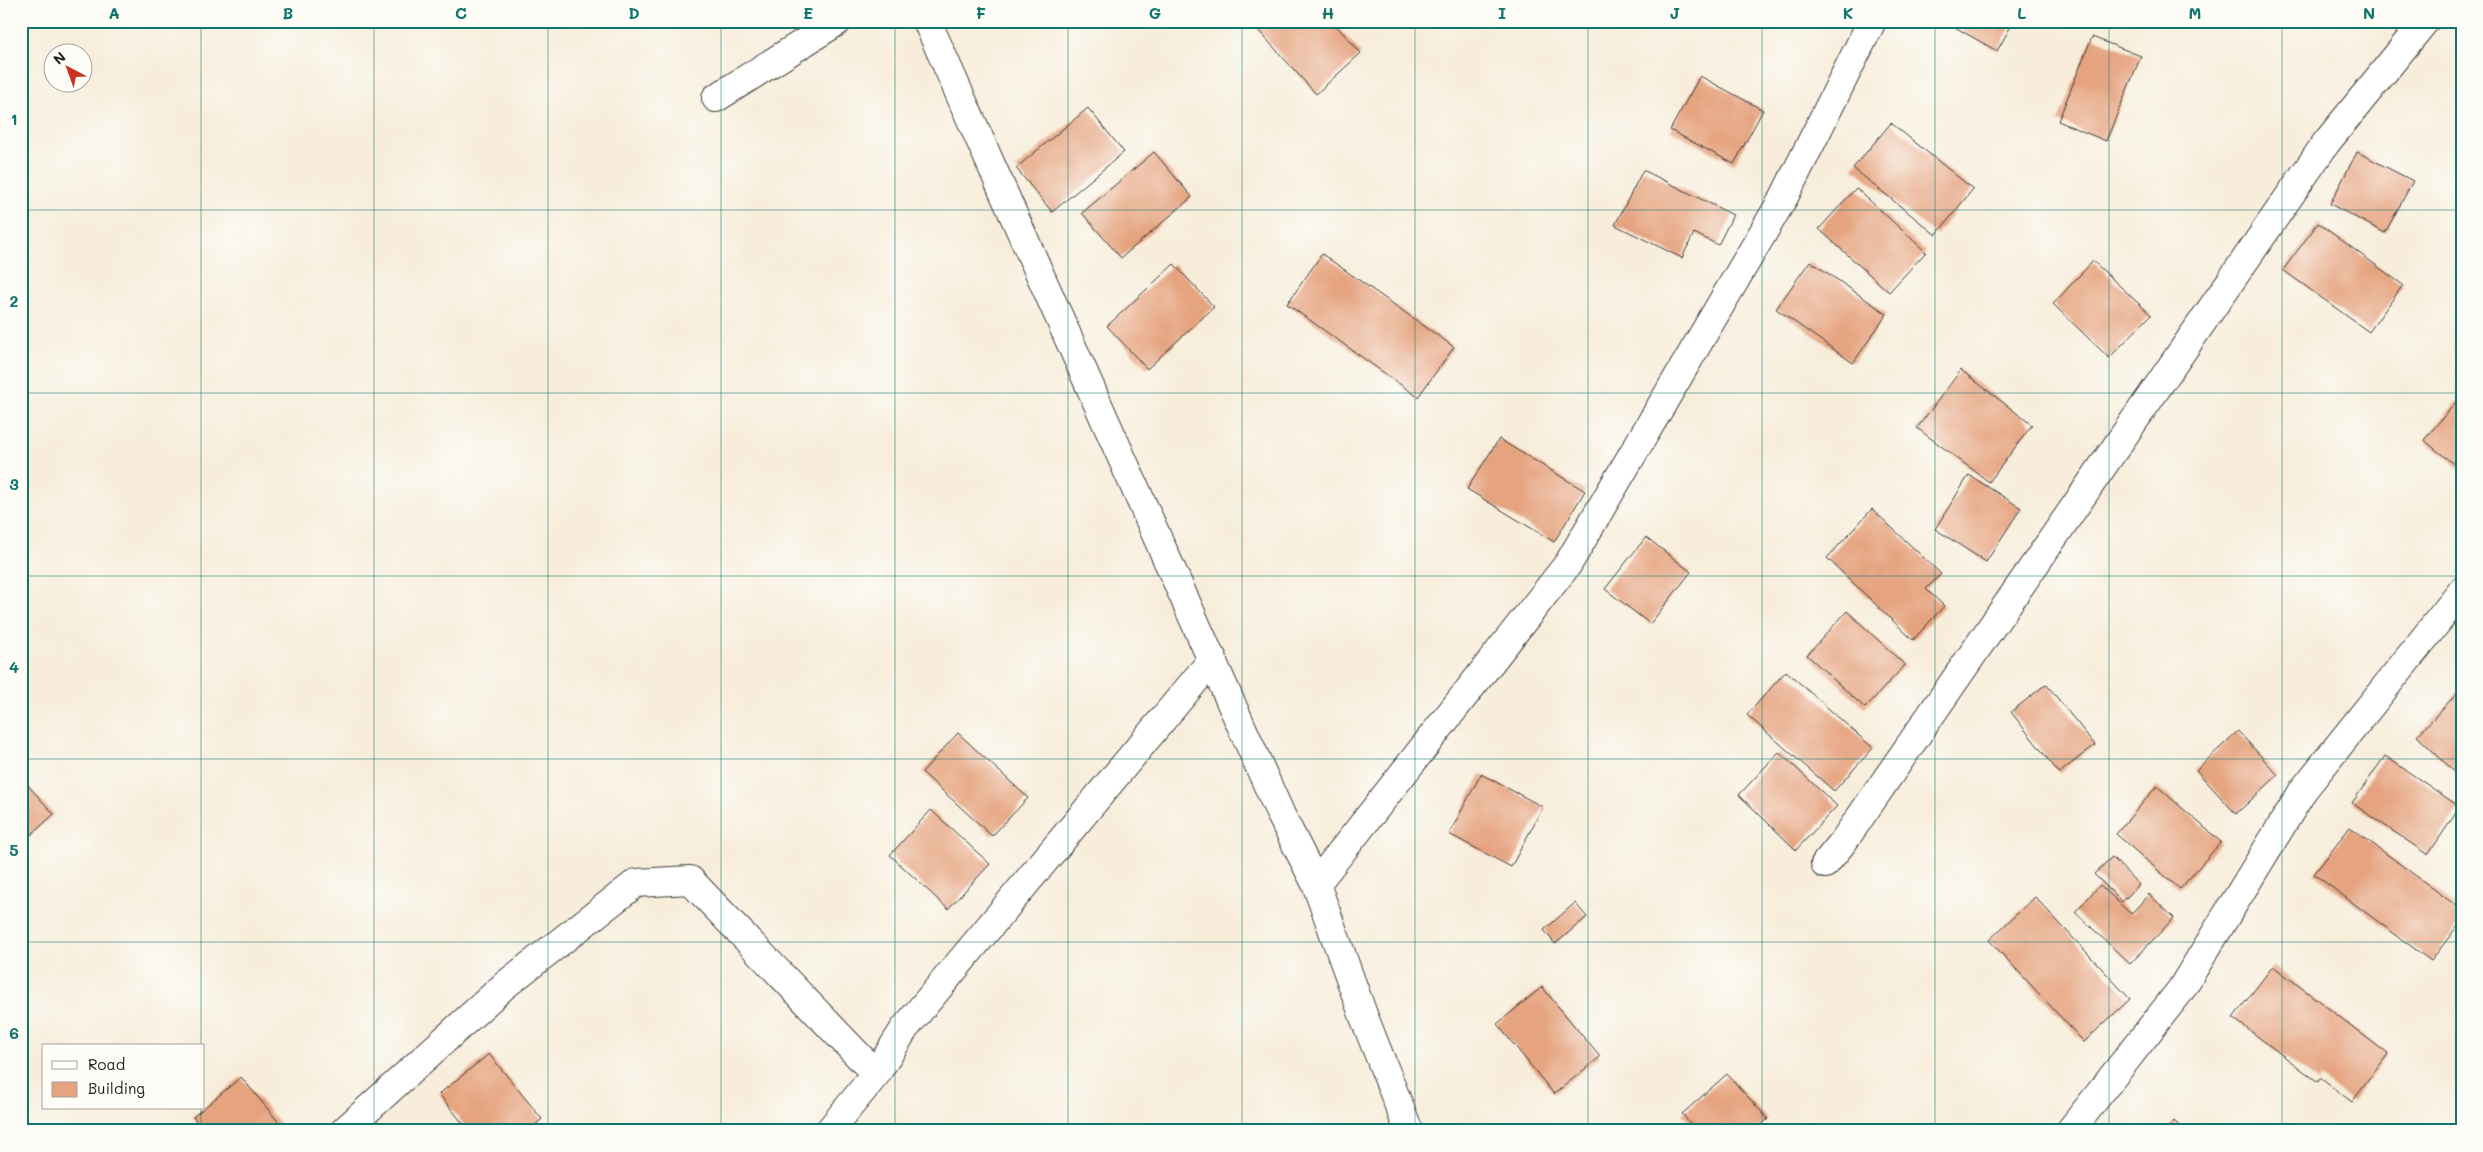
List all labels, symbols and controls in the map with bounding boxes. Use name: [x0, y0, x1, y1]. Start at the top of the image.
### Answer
text: A: [108, 2, 120, 23]
text: B: [283, 2, 293, 23]
text: C: [455, 2, 467, 23]
text: D: [628, 2, 640, 23]
text: E: [803, 2, 813, 23]
text: F: [976, 2, 986, 23]
text: G: [1149, 2, 1161, 23]
text: H: [1322, 2, 1334, 23]
text: I: [1498, 2, 1506, 23]
text: J: [1670, 2, 1680, 23]
text: K: [1843, 2, 1853, 23]
text: L: [2017, 2, 2027, 23]
text: M: [2189, 2, 2201, 23]
text: N: [2363, 2, 2375, 23]
north arrow: [42, 42, 92, 92]
text: N: [49, 47, 69, 68]
text: 1: [10, 108, 18, 129]
text: 2: [10, 290, 19, 311]
text: 3: [9, 473, 19, 494]
text: 4: [9, 656, 19, 677]
text: 5: [9, 839, 19, 860]
text: 6: [9, 1022, 19, 1043]
legend: [42, 1044, 205, 1110]
text: Road: [88, 1054, 125, 1074]
text: Building: [88, 1078, 145, 1098]

